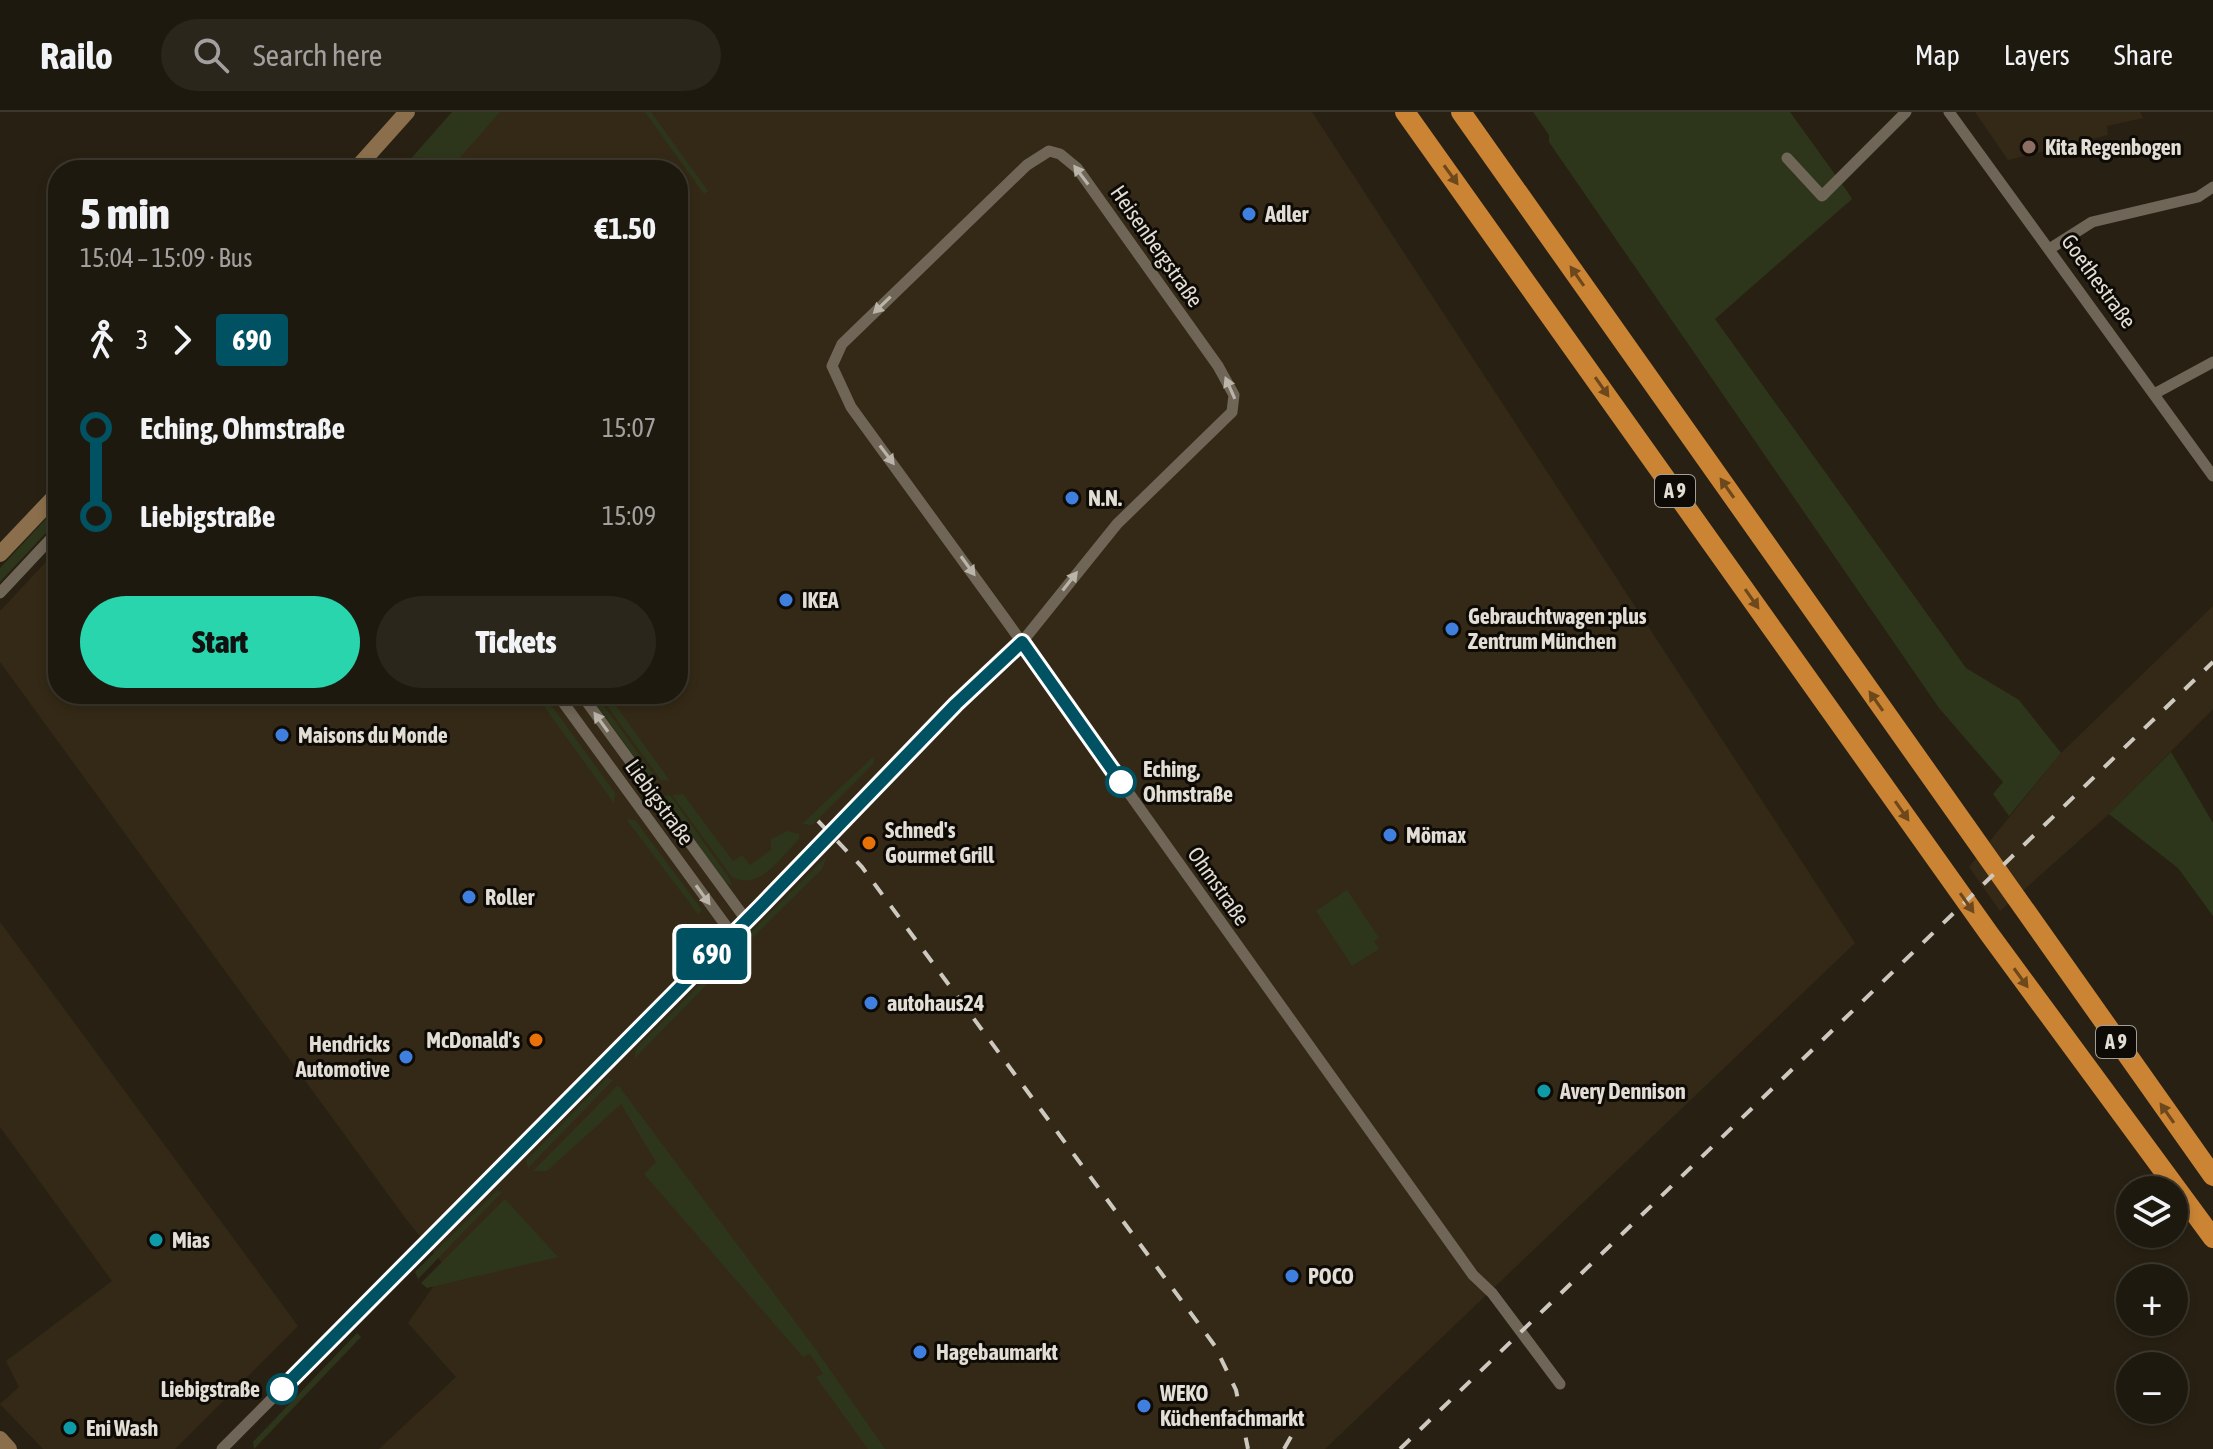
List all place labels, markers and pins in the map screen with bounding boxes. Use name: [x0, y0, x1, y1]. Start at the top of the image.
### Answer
place label: Kita Regenbogen: [2045, 134, 2182, 160]
marker: Kita Regenbogen: [2020, 138, 2038, 156]
place label: Adler: [1264, 201, 1309, 227]
marker: Adler: [1240, 205, 1258, 223]
place label: N.N.: [1088, 485, 1122, 511]
marker: N.N.: [1063, 489, 1081, 507]
place label: IKEA: [802, 587, 839, 613]
marker: IKEA: [777, 591, 795, 609]
place label: Gebrauchtwagen :plus Zentrum München: [1468, 603, 1647, 654]
marker: Gebrauchtwagen :plus Zentrum München: [1443, 620, 1461, 638]
place label: Maisons du Monde: [298, 722, 448, 748]
marker: Maisons du Monde: [273, 726, 291, 744]
place label: Eching, Ohmstraße: [1143, 756, 1233, 807]
marker: Eching, Ohmstraße: [1106, 767, 1136, 797]
place label: Schned's Gourmet Grill: [885, 817, 995, 868]
place label: Mömax: [1406, 822, 1466, 848]
marker: Mömax: [1381, 826, 1399, 844]
marker: Schned's Gourmet Grill: [860, 834, 878, 852]
place label: Roller: [485, 884, 535, 910]
marker: Roller: [460, 888, 478, 906]
place label: autohaus24: [887, 990, 984, 1016]
marker: autohaus24: [862, 994, 880, 1012]
place label: McDonald's: [426, 1027, 520, 1053]
place label: Hendricks Automotive: [295, 1031, 390, 1082]
marker: McDonald's: [527, 1031, 545, 1049]
marker: Hendricks Automotive: [397, 1048, 415, 1066]
place label: Avery Dennison: [1559, 1078, 1686, 1104]
marker: Avery Dennison: [1535, 1082, 1553, 1100]
place label: Mias: [172, 1227, 210, 1253]
marker: Mias: [147, 1231, 165, 1249]
place label: POCO: [1308, 1263, 1354, 1289]
marker: POCO: [1283, 1267, 1301, 1285]
place label: Hagebaumarkt: [936, 1339, 1059, 1365]
marker: Hagebaumarkt: [911, 1343, 929, 1361]
marker: Liebigstraße: [267, 1374, 297, 1404]
place label: Liebigstraße: [161, 1376, 260, 1402]
place label: WEKO Küchenfachmarkt: [1159, 1380, 1305, 1431]
marker: WEKO Küchenfachmarkt: [1135, 1397, 1153, 1415]
place label: Eni Wash: [86, 1415, 158, 1441]
marker: Eni Wash: [61, 1419, 79, 1437]

